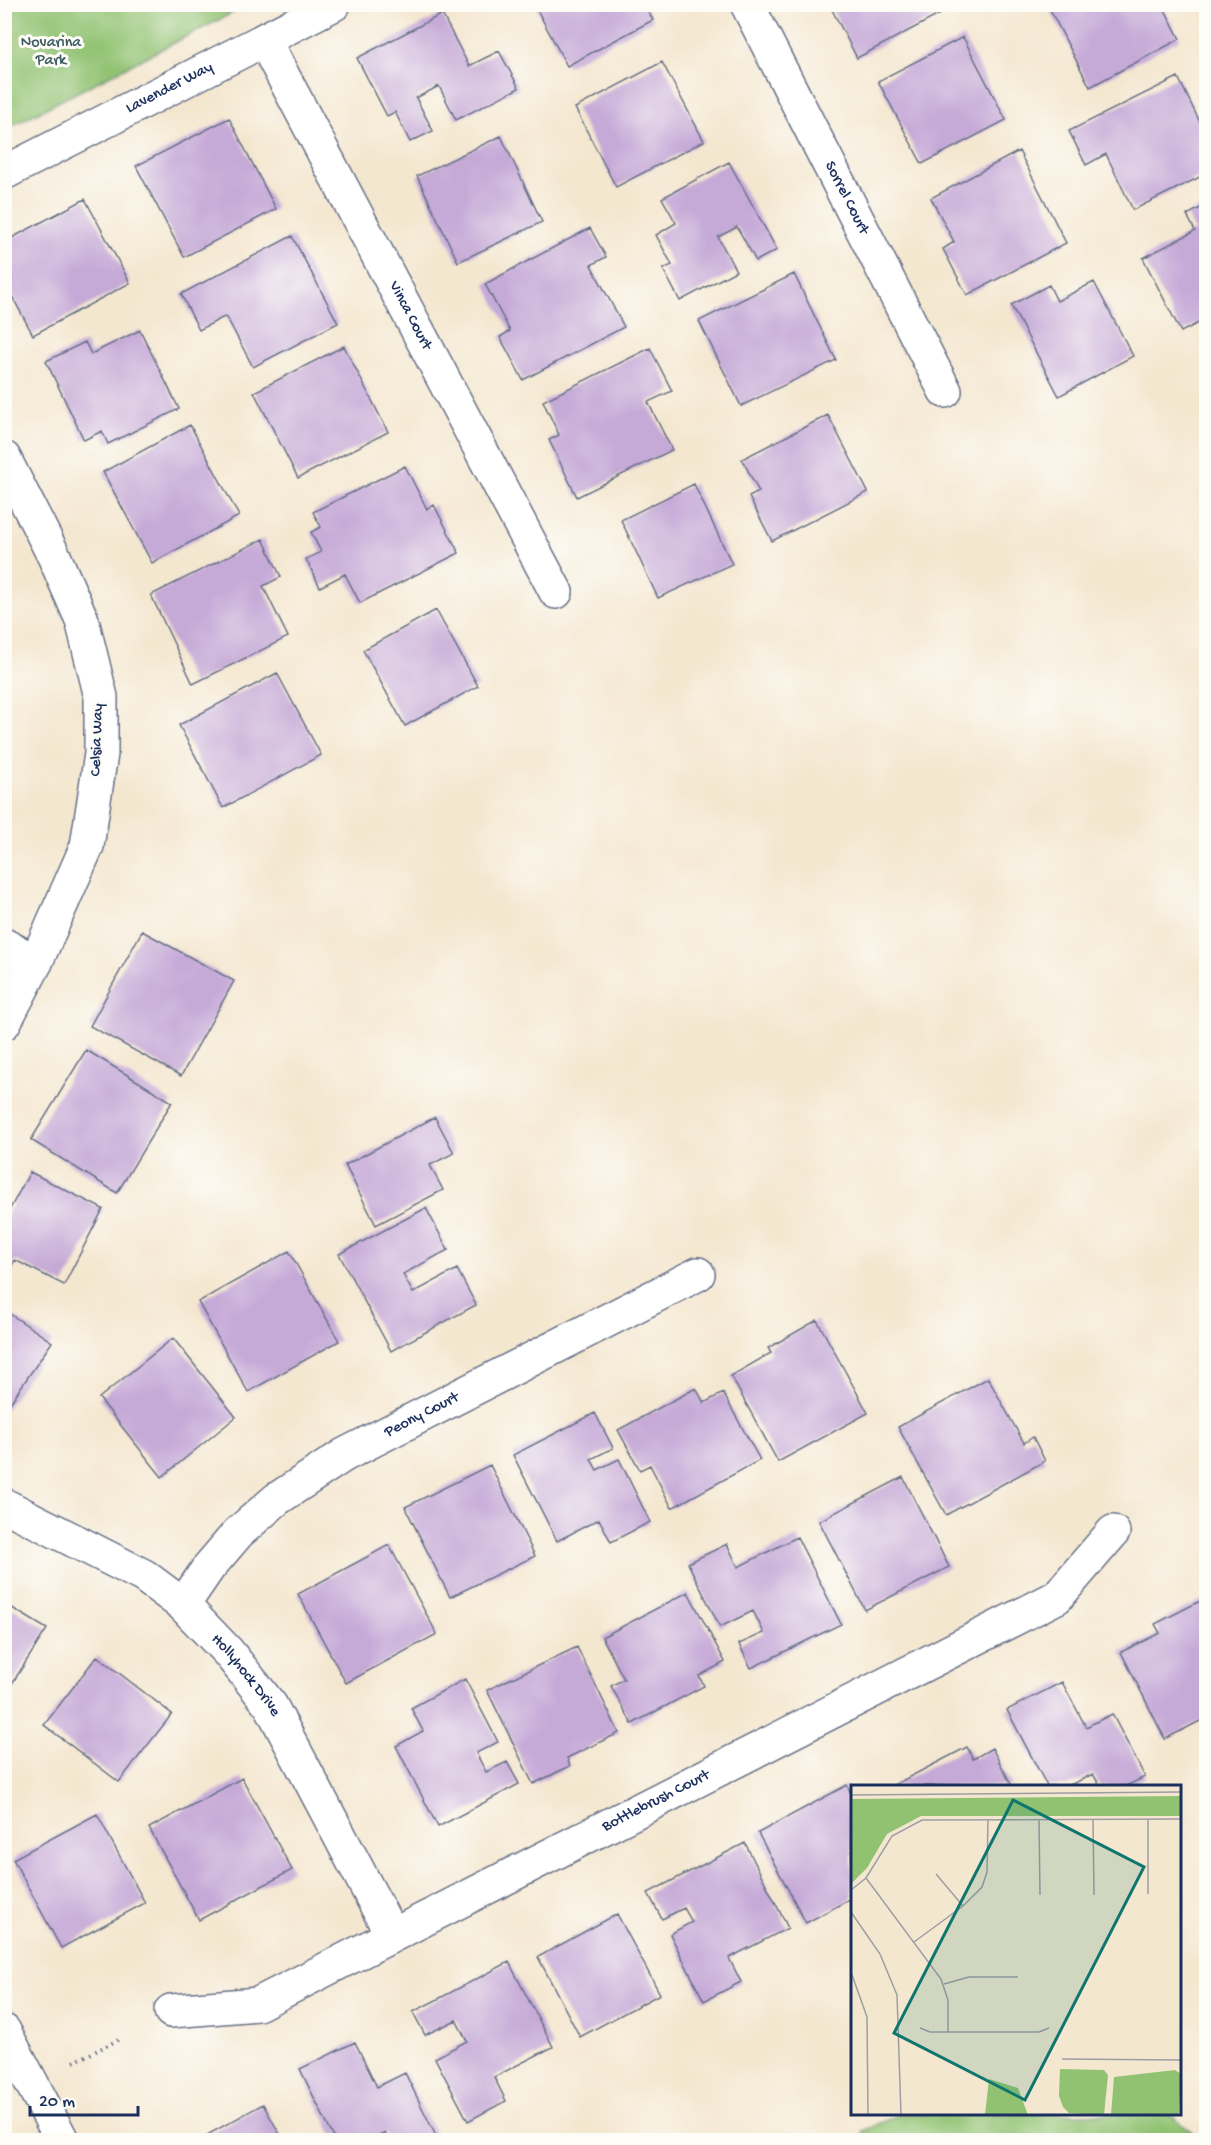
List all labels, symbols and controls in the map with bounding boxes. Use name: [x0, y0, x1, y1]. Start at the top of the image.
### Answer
park label: Novarina Park: [21, 34, 82, 71]
street label: Lavender Way: [123, 58, 216, 118]
street label: Sorrel Court: [820, 158, 873, 239]
street label: Vinca Court: [384, 277, 436, 355]
street label: Celsia Way: [87, 703, 109, 777]
street label: Peony Court: [380, 1388, 464, 1443]
street label: Hollyhock Drive: [207, 1630, 285, 1720]
street label: Bottlebrush Court: [598, 1765, 714, 1837]
inset map: [851, 1785, 1181, 2115]
scale bar: [30, 2079, 138, 2117]
text: 20 m: [39, 2092, 75, 2113]

